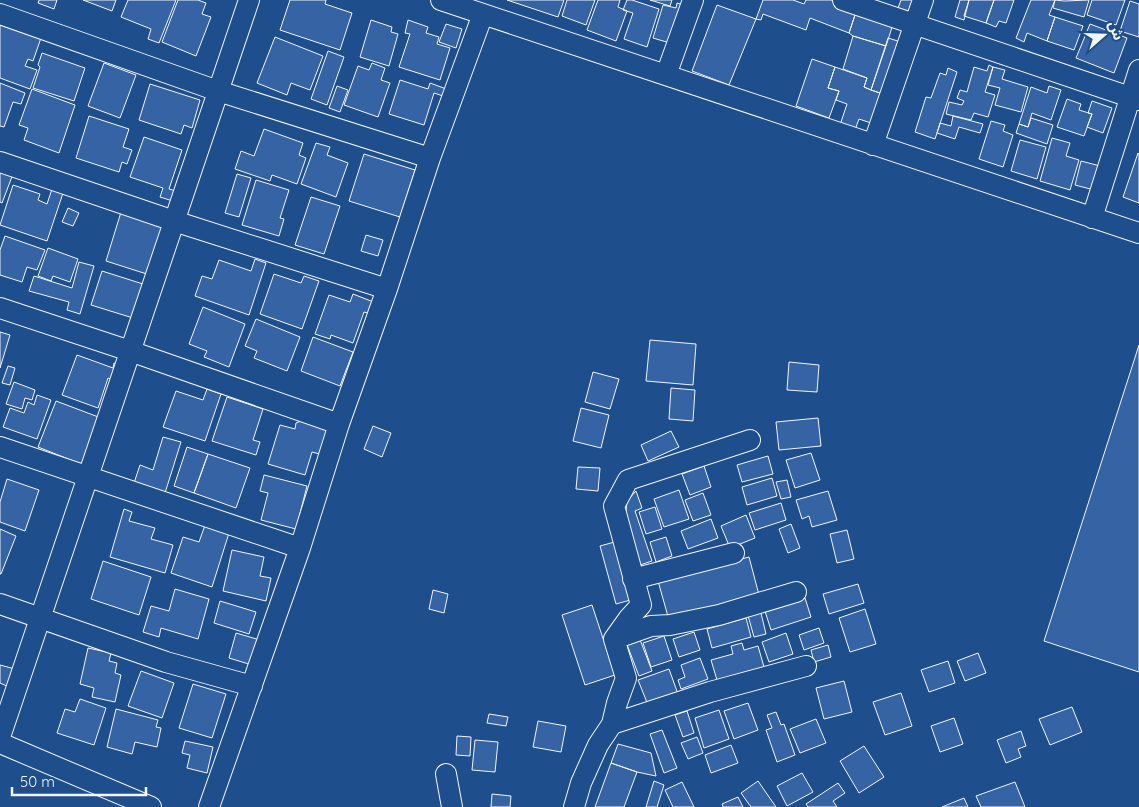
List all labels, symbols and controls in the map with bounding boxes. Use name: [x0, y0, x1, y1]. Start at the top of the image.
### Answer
north arrow: [1079, 10, 1129, 60]
text: ش: [1104, 18, 1128, 43]
scale bar: [12, 764, 146, 796]
text: 50 m: [20, 772, 55, 791]

